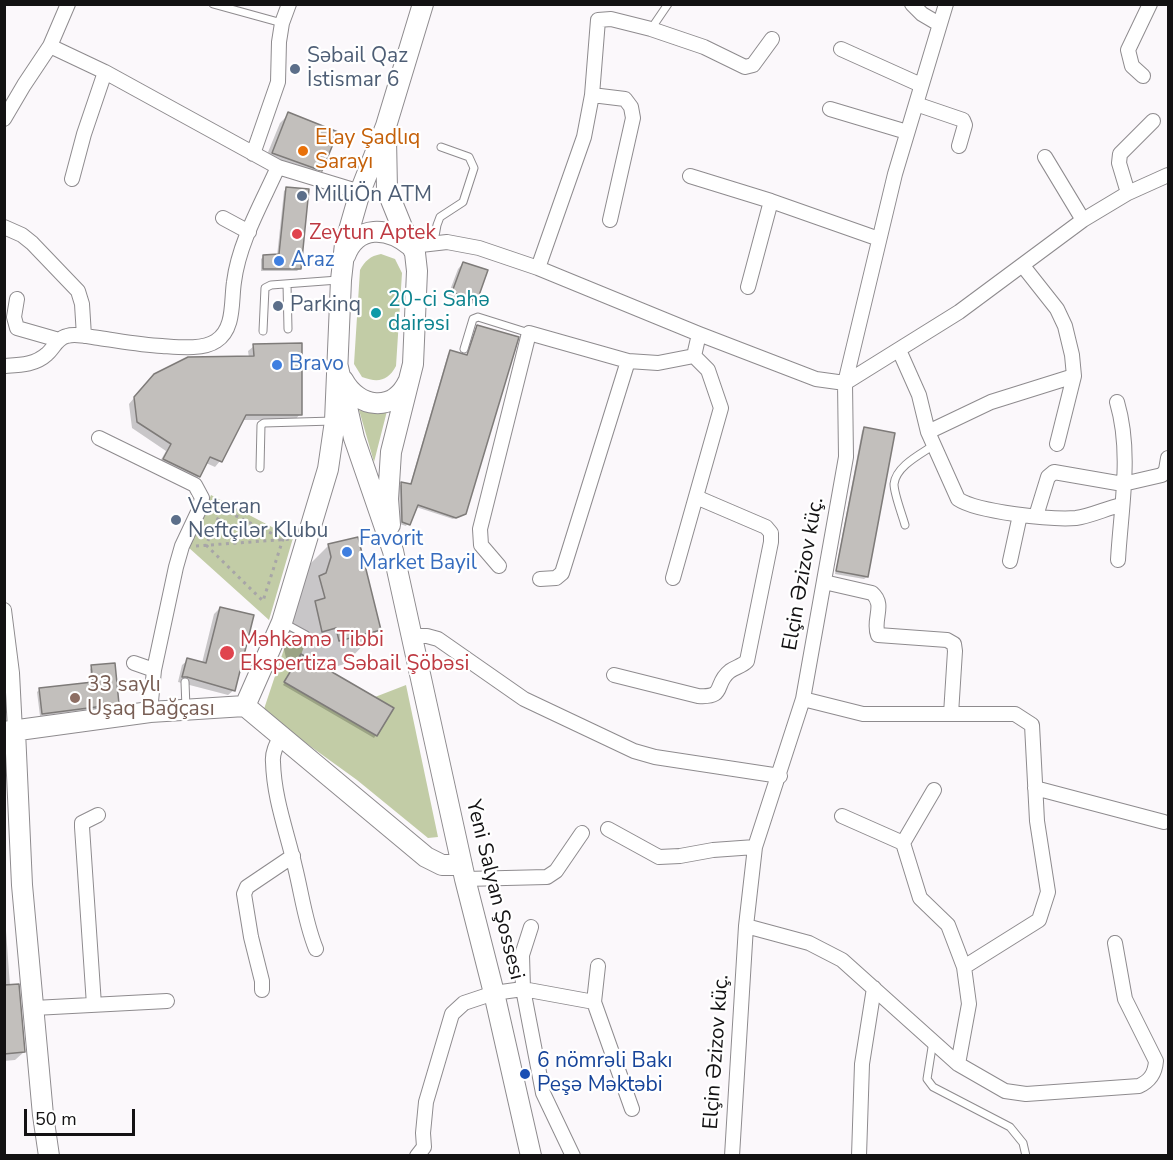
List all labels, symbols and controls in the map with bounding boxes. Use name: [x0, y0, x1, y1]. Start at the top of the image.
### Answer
place label: Səbail Qaz İstismar 6: [307, 44, 408, 94]
marker: Səbail Qaz İstismar 6: [288, 62, 302, 76]
place label: Elay Şadlıq Sarayı: [315, 126, 420, 176]
marker: Elay Şadlıq Sarayı: [296, 144, 310, 158]
place label: MilliÖn ATM: [314, 183, 432, 209]
marker: MilliÖn ATM: [295, 189, 309, 203]
place label: Zeytun Aptek: [309, 221, 436, 247]
marker: Zeytun Aptek: [290, 227, 304, 241]
place label: Araz: [291, 248, 335, 274]
marker: Araz: [272, 254, 286, 268]
place label: 20-ci Sahə dairəsi: [388, 288, 490, 338]
place label: Parkinq: [290, 293, 361, 319]
marker: Parkinq: [271, 299, 285, 313]
marker: 20-ci Sahə dairəsi: [369, 306, 383, 320]
place label: Bravo: [289, 352, 344, 378]
marker: Bravo: [270, 358, 284, 372]
place label: Veteran Neftçilər Klubu: [188, 495, 328, 545]
street label: Elçin Əzizov küç.: [778, 495, 830, 653]
marker: Veteran Neftçilər Klubu: [169, 513, 183, 527]
place label: Favorit Market Bayil: [359, 527, 477, 577]
marker: Favorit Market Bayil: [340, 545, 354, 559]
place label: Məhkəmə Tibbi Ekspertiza Səbail Şöbəsi: [240, 628, 469, 678]
marker: Məhkəmə Tibbi Ekspertiza Səbail Şöbəsi: [218, 644, 236, 662]
place label: 33 saylı Uşaq Bağçası: [87, 673, 215, 723]
marker: 33 saylı Uşaq Bağçası: [68, 691, 82, 705]
street label: Yeni Salyan Şossesi: [459, 798, 529, 982]
street label: Elçin Əzizov küç.: [699, 974, 735, 1130]
place label: 6 nömrəli Bakı Peşə Məktəbi: [537, 1049, 672, 1099]
marker: 6 nömrəli Bakı Peşə Məktəbi: [518, 1067, 532, 1081]
scale bar: [27, 1097, 138, 1135]
text: 50 m: [35, 1107, 77, 1131]

